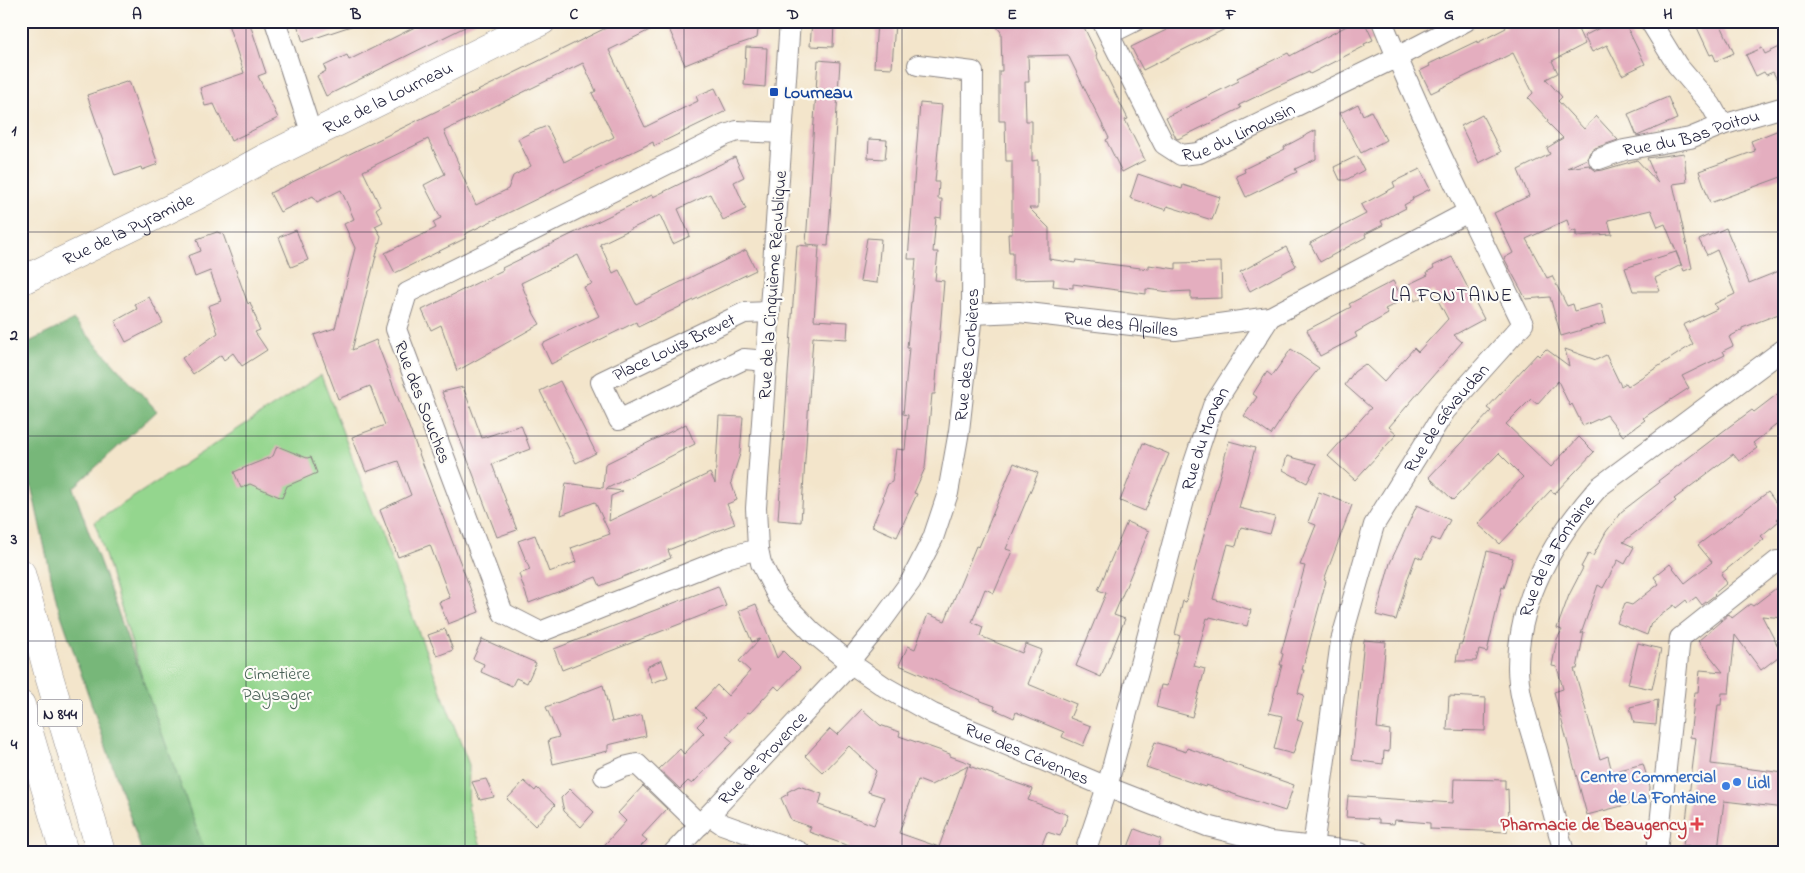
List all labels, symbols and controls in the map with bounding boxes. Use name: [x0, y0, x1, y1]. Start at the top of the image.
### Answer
text: A: [132, 3, 142, 27]
text: B: [350, 3, 362, 27]
text: C: [570, 3, 579, 27]
text: D: [786, 3, 799, 27]
text: E: [1007, 3, 1017, 27]
text: F: [1225, 3, 1237, 27]
text: G: [1444, 3, 1454, 27]
text: H: [1663, 3, 1673, 27]
street label: Rue de la Lourneau: [319, 56, 458, 142]
place label: Lourneau: [784, 81, 853, 107]
marker: Lourneau: [768, 86, 780, 98]
street label: Rue du Limousin: [1181, 97, 1300, 170]
street label: Rue du Bas Poitou: [1621, 104, 1763, 165]
text: 1: [11, 119, 17, 143]
street label: Rue de la Cinquième République: [753, 169, 795, 400]
street label: Rue de la Pyramide: [59, 188, 200, 274]
district label: LA FONTAINE: [1391, 283, 1513, 310]
street label: Rue des Corbières: [949, 288, 987, 423]
street label: Rue des Alpilles: [1062, 306, 1180, 345]
street label: Place Louis Brevet: [609, 308, 740, 389]
text: 2: [9, 324, 18, 348]
street label: Rue des Souches: [386, 338, 456, 468]
street label: Rue de Gévaudan: [1399, 359, 1497, 478]
street label: Rue du Morvan: [1176, 382, 1237, 494]
street label: Rue de la Fontaine: [1514, 489, 1603, 620]
text: 3: [10, 528, 18, 552]
park label: Cimetière Paysager: [242, 662, 312, 710]
road number: N 844: [38, 700, 82, 726]
street label: Rue de Provence: [713, 706, 815, 812]
street label: Rue des Cévennes: [960, 718, 1093, 793]
text: 4: [10, 733, 18, 757]
place label: Centre Commercial de La Fontaine: [1580, 765, 1717, 812]
place label: Lidl: [1747, 771, 1770, 797]
marker: Lidl: [1731, 776, 1743, 788]
marker: Centre Commercial de La Fontaine: [1720, 780, 1732, 792]
place label: Pharmacie de Beaugency: [1500, 813, 1687, 840]
marker: Pharmacie de Beaugency: [1691, 818, 1703, 830]

